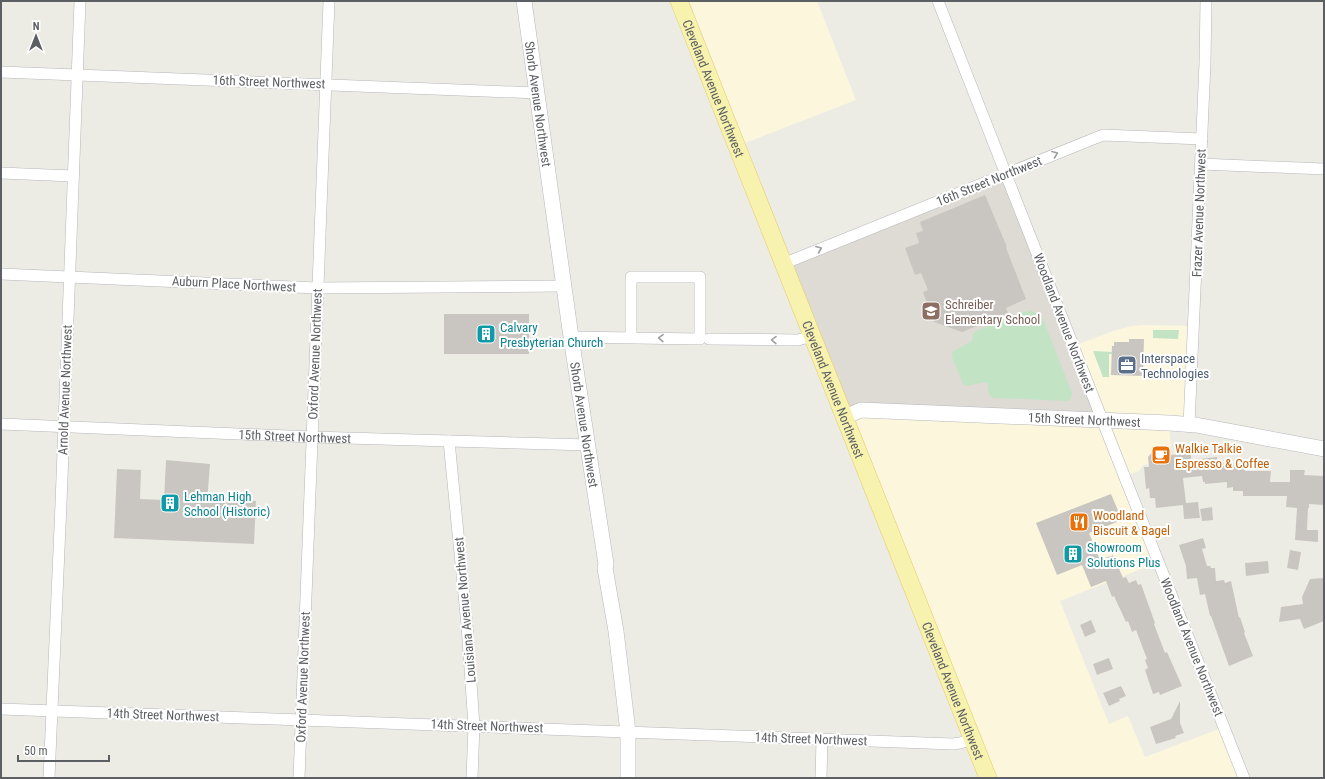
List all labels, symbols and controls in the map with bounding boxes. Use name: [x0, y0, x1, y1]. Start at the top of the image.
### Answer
north arrow: [16, 16, 56, 56]
street label: Cleveland Avenue Northwest: [680, 17, 748, 159]
text: N: [33, 20, 40, 33]
street label: Shorb Avenue Northwest: [522, 40, 555, 168]
street label: 16th Street Northwest: [212, 73, 326, 91]
street label: Frazer Avenue Northwest: [1189, 148, 1209, 277]
one-way arrow: [1052, 150, 1059, 158]
street label: 16th Street Northwest: [934, 153, 1044, 209]
one-way arrow: [816, 246, 823, 254]
street label: Woodland Avenue Northwest: [1031, 251, 1098, 395]
street label: Auburn Place Northwest: [171, 273, 297, 295]
street label: Oxford Avenue Northwest: [305, 288, 325, 420]
place label: Schreiber Elementary School: [945, 297, 1040, 327]
school or university icon: Schreiber Elementary School: [920, 300, 942, 322]
street label: Cleveland Avenue Northwest: [799, 318, 868, 460]
place label: Calvary Presbyterian Church: [500, 320, 603, 350]
building icon: Calvary Presbyterian Church: [475, 323, 497, 345]
street label: Arnold Avenue Northwest: [55, 324, 75, 455]
one-way arrow: [658, 334, 664, 342]
one-way arrow: [771, 336, 777, 344]
place label: Interspace Technologies: [1141, 351, 1209, 381]
office icon: Interspace Technologies: [1116, 354, 1138, 376]
street label: Shorb Avenue Northwest: [567, 361, 602, 489]
street label: 15th Street Northwest: [1028, 410, 1141, 429]
street label: 15th Street Northwest: [238, 426, 351, 446]
place label: Walkie Talkie Espresso & Coffee: [1175, 441, 1269, 471]
cafe icon: Walkie Talkie Espresso & Coffee: [1150, 444, 1172, 466]
place label: Lehman High School (Historic): [184, 489, 270, 519]
building icon: Lehman High School (Historic): [159, 492, 181, 514]
place label: Woodland Biscuit & Bagel: [1093, 508, 1170, 538]
restaurant icon: Woodland Biscuit & Bagel: [1068, 511, 1090, 533]
street label: Louisiana Avenue Northwest: [451, 536, 479, 684]
place label: Showroom Solutions Plus: [1087, 540, 1161, 570]
building icon: Showroom Solutions Plus: [1062, 543, 1084, 565]
street label: Woodland Avenue Northwest: [1157, 576, 1227, 718]
street label: Oxford Avenue Northwest: [293, 611, 313, 743]
street label: Cleveland Avenue Northwest: [919, 620, 987, 762]
street label: 14th Street Northwest: [106, 706, 220, 724]
street label: 14th Street Northwest: [430, 717, 544, 735]
street label: 14th Street Northwest: [754, 730, 868, 748]
scale bar: [18, 737, 109, 763]
text: 50 m: [24, 744, 48, 758]

